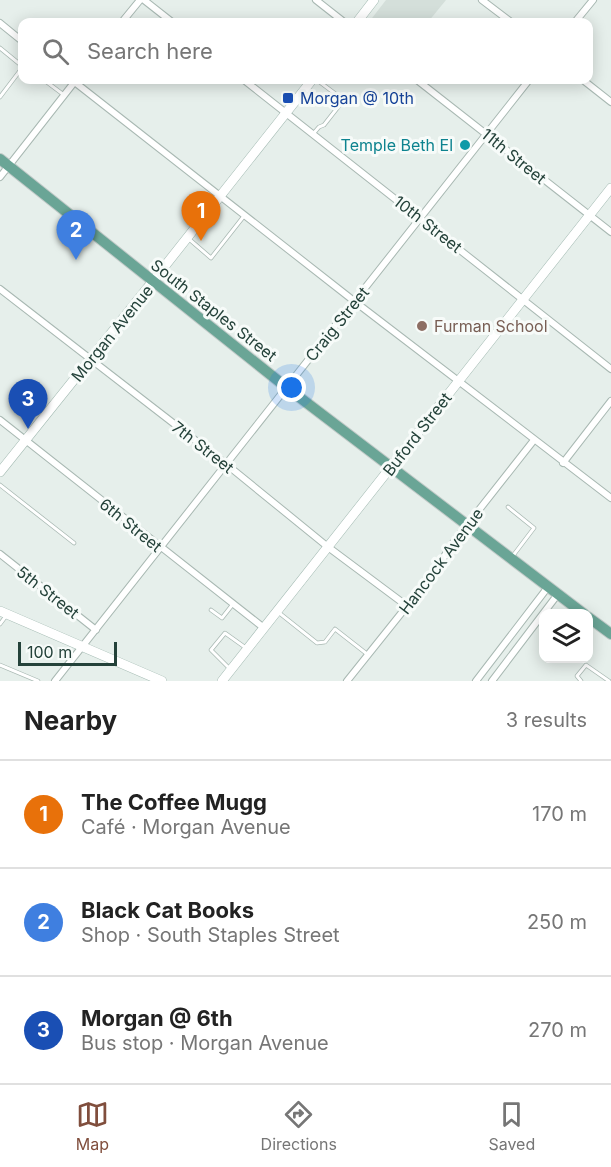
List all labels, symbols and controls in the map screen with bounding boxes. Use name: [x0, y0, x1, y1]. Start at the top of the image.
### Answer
search box: [18, 18, 593, 84]
icon: search: [39, 35, 72, 68]
text: Search here: [87, 38, 213, 64]
place label: Morgan @ 10th: [300, 88, 414, 108]
marker: Morgan @ 10th: [281, 91, 295, 105]
street label: 11th Street: [478, 124, 550, 188]
place label: Temple Beth El: [341, 135, 453, 155]
marker: Temple Beth El: [458, 138, 472, 152]
street label: 10th Street: [390, 191, 466, 257]
pin: 1: [182, 192, 220, 241]
pin: 2: [56, 210, 96, 260]
street label: South Staples Street: [147, 255, 281, 365]
street label: Morgan Avenue: [67, 281, 157, 385]
street label: Craig Street: [301, 283, 373, 365]
place label: Furman School: [434, 316, 548, 336]
marker: Furman School: [415, 319, 429, 333]
your location: [277, 373, 306, 402]
pin: 3: [9, 380, 48, 429]
street label: Buford Street: [378, 388, 456, 480]
street label: 7th Street: [168, 417, 238, 477]
street label: 6th Street: [96, 494, 166, 556]
street label: Hancock Avenue: [395, 504, 487, 618]
street label: 5th Street: [13, 561, 83, 623]
map controls: [539, 609, 593, 663]
button: layers: [539, 609, 593, 663]
scale bar: [18, 639, 117, 666]
text: 100 m: [27, 642, 72, 662]
text: Nearby: [24, 705, 117, 736]
text: 3 results: [506, 708, 587, 732]
text: The Coffee Mugg: [81, 789, 267, 815]
text: 1: [39, 802, 48, 826]
text: 170 m: [532, 802, 587, 826]
text: Café · Morgan Avenue: [81, 815, 291, 839]
text: Black Cat Books: [81, 897, 254, 923]
text: 2: [37, 910, 50, 934]
text: 250 m: [527, 910, 587, 934]
text: Shop · South Staples Street: [81, 923, 340, 947]
text: Morgan @ 6th: [81, 1005, 233, 1031]
text: 3: [37, 1018, 50, 1042]
text: 270 m: [528, 1018, 587, 1042]
text: Bus stop · Morgan Avenue: [81, 1031, 329, 1055]
tab: Map: [76, 1098, 109, 1154]
tab: Directions: [261, 1098, 337, 1154]
tab: Saved: [488, 1098, 535, 1154]

